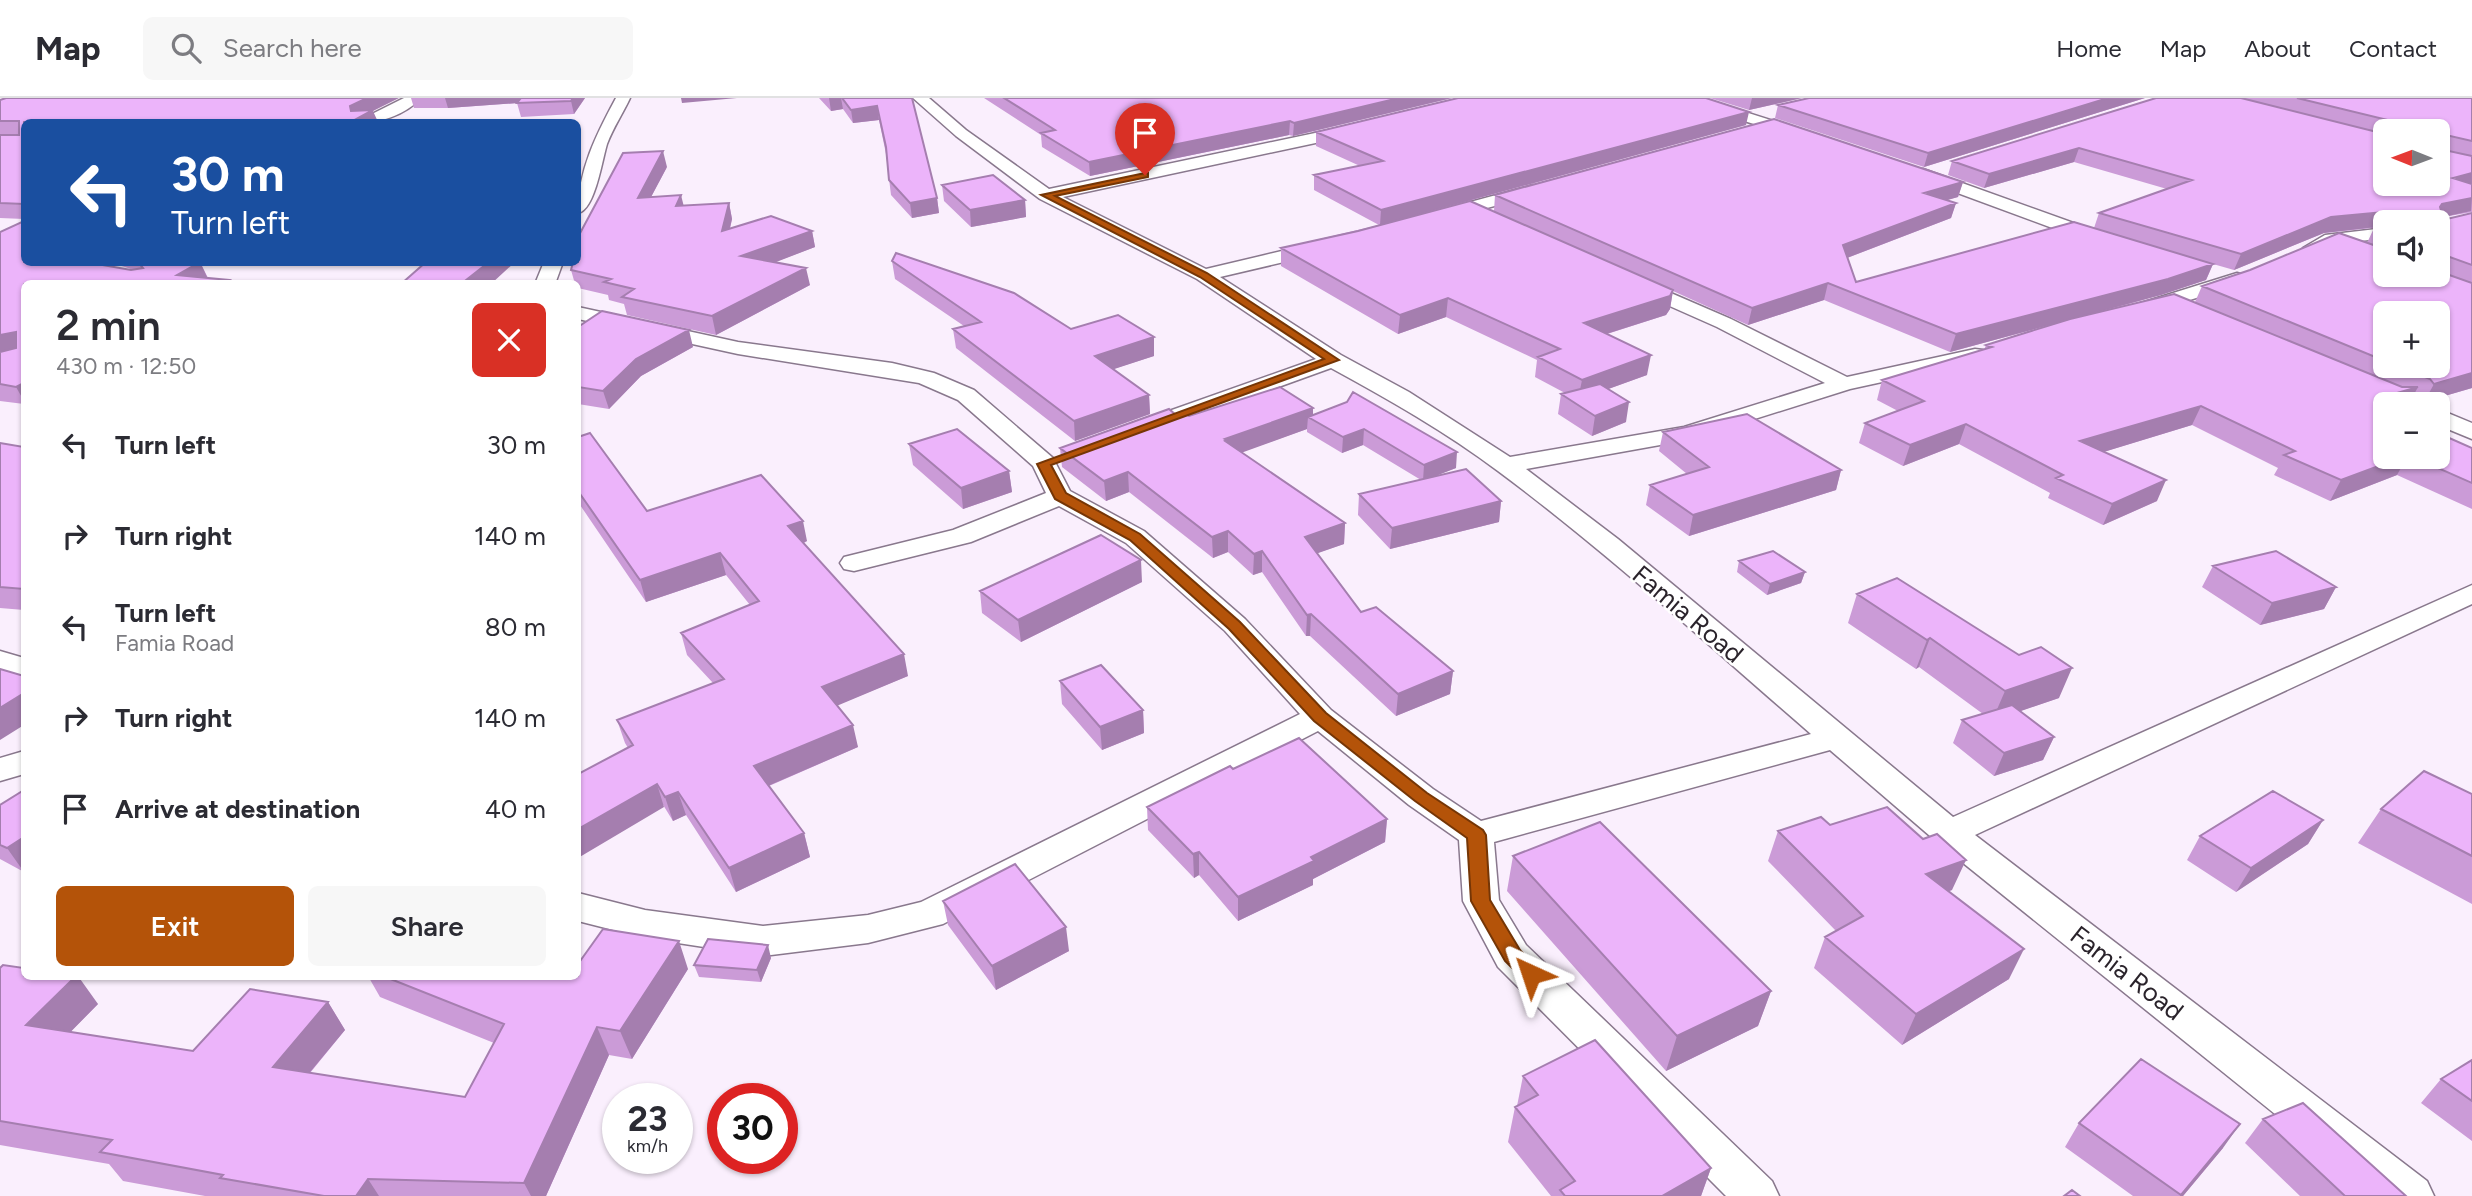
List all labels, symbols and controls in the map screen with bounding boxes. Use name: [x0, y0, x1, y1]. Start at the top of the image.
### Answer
search box: [143, 17, 633, 80]
text: Map: [35, 29, 101, 68]
icon: search: [167, 29, 205, 67]
text: Search here: [223, 32, 362, 64]
text: Home: [2056, 34, 2122, 63]
text: Map: [2160, 34, 2206, 63]
text: About: [2244, 34, 2311, 63]
text: Contact: [2349, 34, 2437, 63]
pin: [1115, 103, 1175, 175]
icon: arrive: [1126, 114, 1164, 152]
north arrow: [2373, 119, 2450, 196]
map controls: [2373, 119, 2450, 469]
text: 30 m: [171, 144, 284, 203]
icon: left: [56, 147, 147, 238]
text: Turn left: [171, 204, 290, 242]
button: sound: [2373, 210, 2450, 287]
text: 2 min: [56, 300, 161, 351]
button: +: [2373, 301, 2450, 378]
button: close: [472, 303, 546, 377]
text: 430 m · 12:50: [56, 352, 196, 380]
button: −: [2373, 392, 2450, 469]
icon: left: [56, 426, 94, 464]
text: Turn left: [115, 429, 216, 461]
text: 30 m: [487, 429, 546, 461]
icon: right: [56, 517, 94, 555]
text: Turn right: [115, 520, 232, 552]
text: 140 m: [474, 520, 546, 552]
street label: Famia Road: [1626, 558, 1750, 670]
text: Turn left: [115, 597, 216, 629]
icon: left: [56, 608, 94, 646]
text: 80 m: [485, 611, 546, 643]
text: Famia Road: [115, 629, 234, 657]
icon: right: [56, 699, 94, 737]
text: Turn right: [115, 702, 232, 734]
text: 140 m: [474, 702, 546, 734]
icon: arrive: [56, 790, 94, 828]
text: Arrive at destination: [115, 793, 360, 825]
text: 40 m: [485, 793, 546, 825]
button: Exit: [56, 886, 294, 966]
button: Share: [308, 886, 546, 966]
street label: Famia Road: [2064, 919, 2190, 1027]
position arrow: [1494, 937, 1568, 1011]
speed limit sign: 30: [707, 1083, 798, 1174]
text: 23: [628, 1098, 667, 1140]
text: km/h: [627, 1135, 668, 1157]

